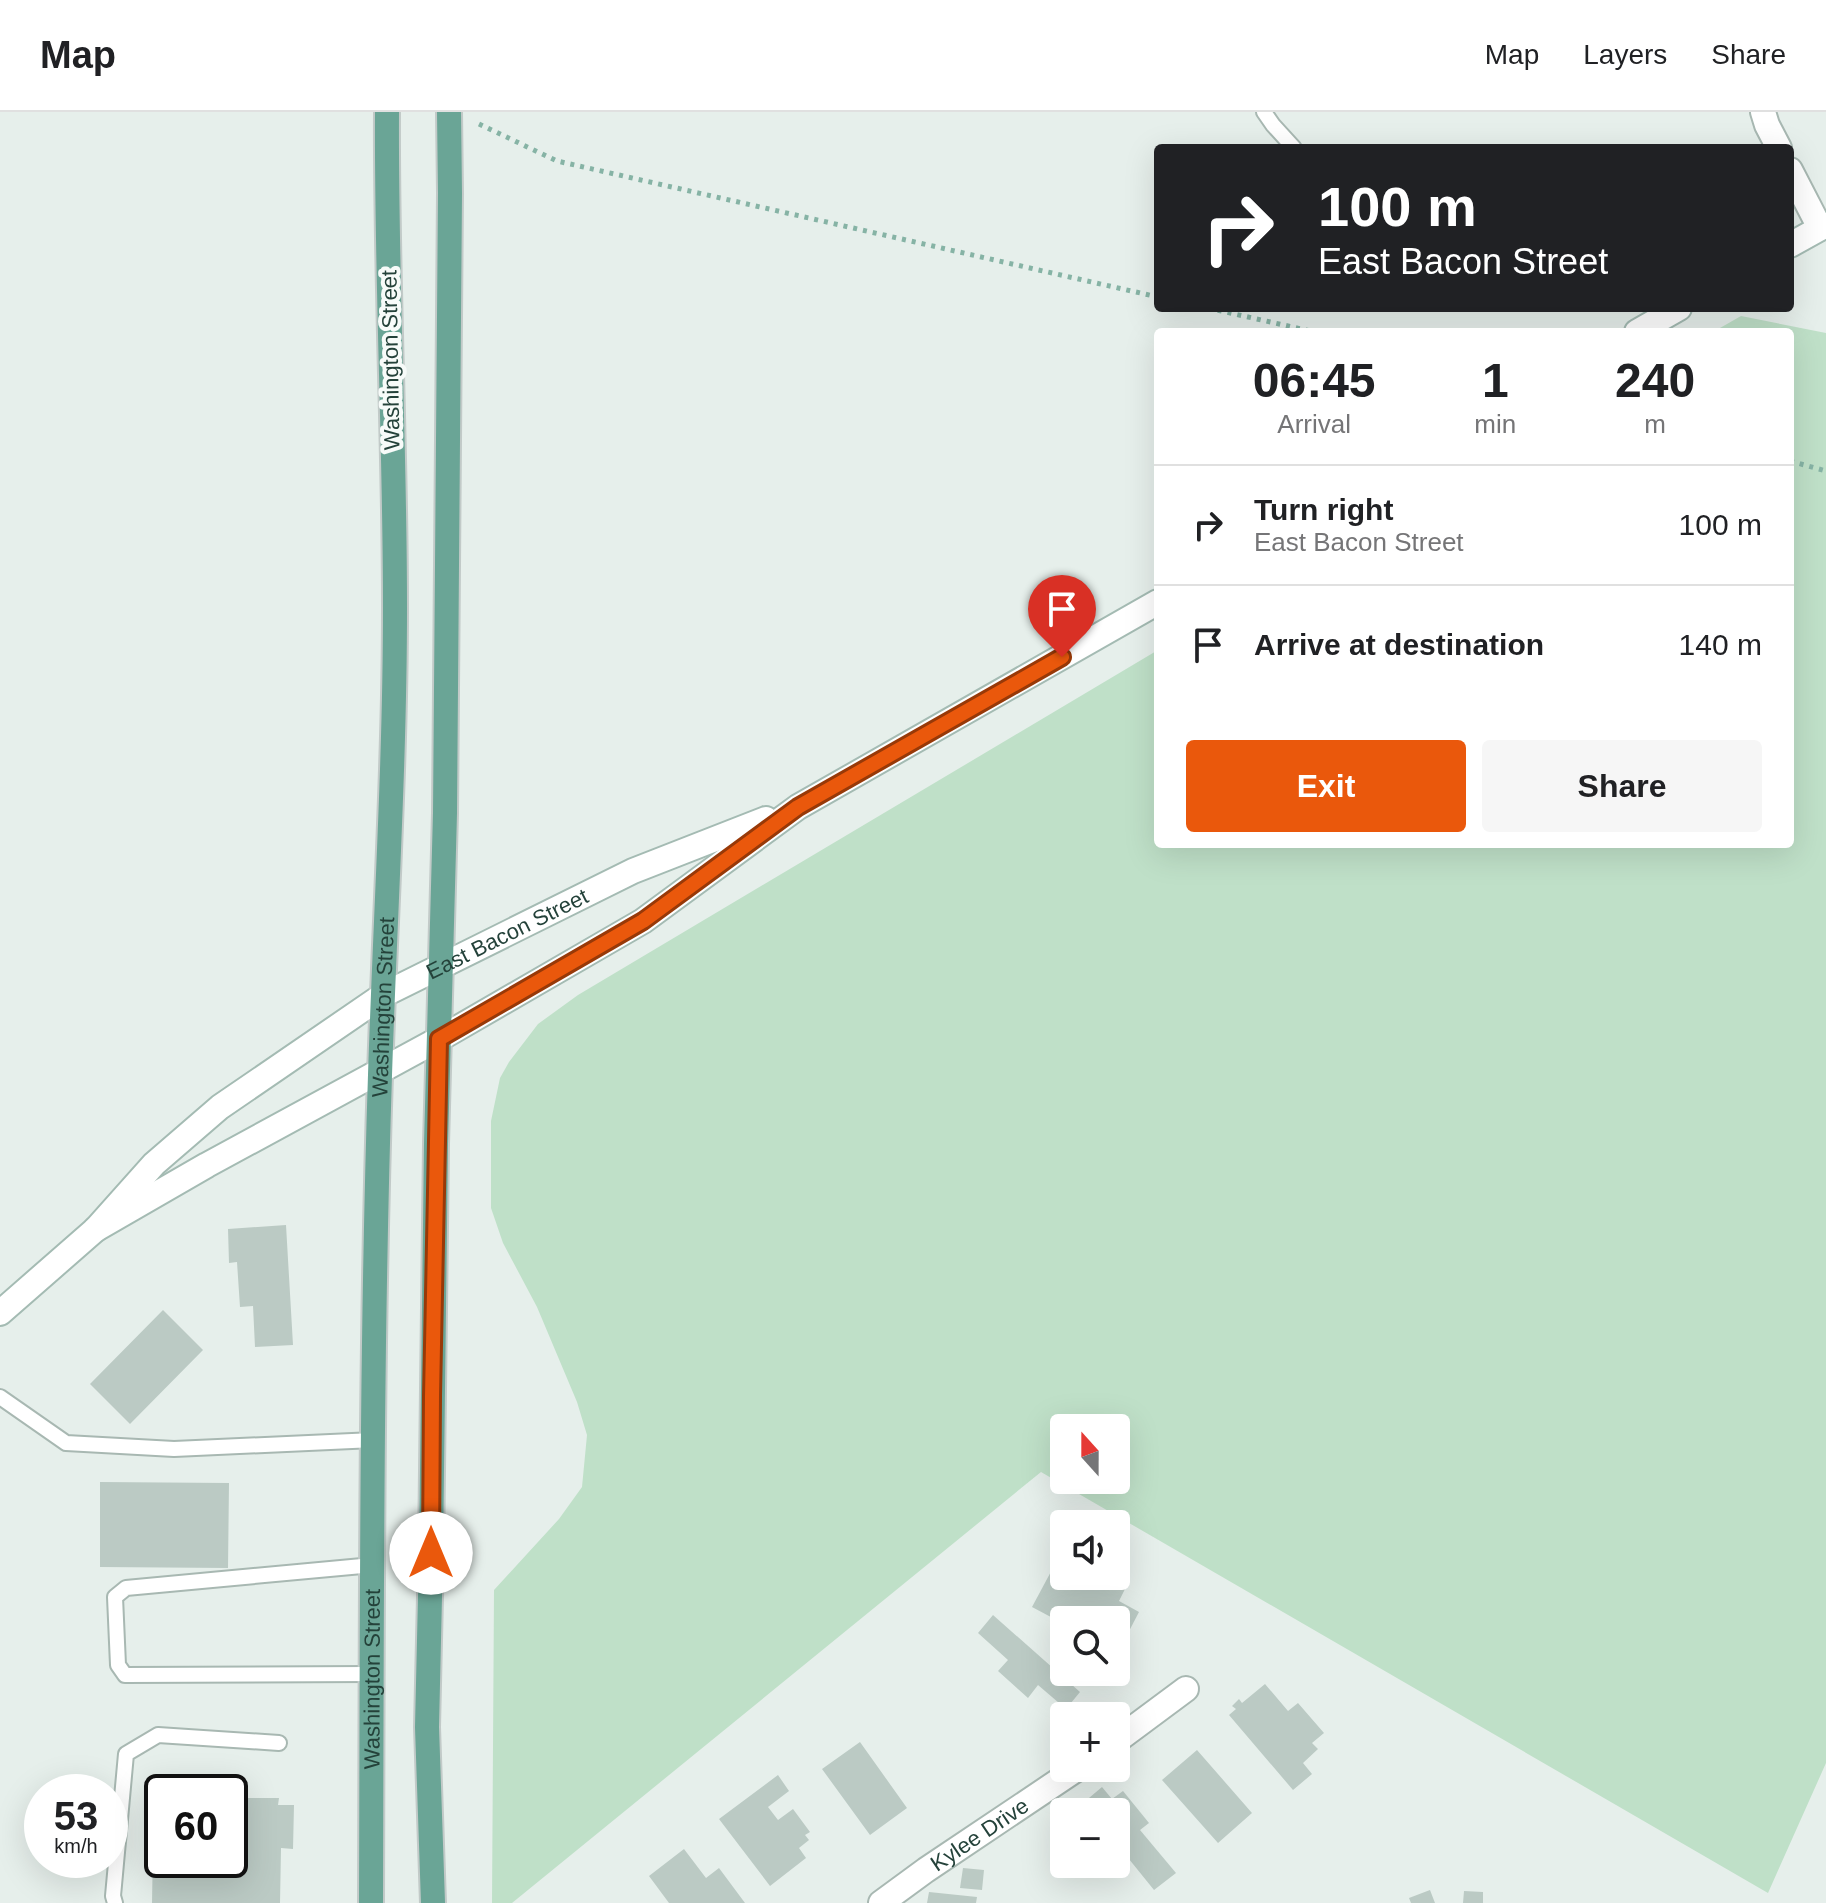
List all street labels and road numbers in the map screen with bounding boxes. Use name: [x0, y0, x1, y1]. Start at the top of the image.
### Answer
street label: Washington Street: [376, 270, 405, 450]
street label: East Bacon Street: [422, 883, 592, 985]
street label: Washington Street: [367, 917, 399, 1098]
street label: Washington Street: [359, 1589, 385, 1769]
street label: Kylee Drive: [926, 1793, 1033, 1876]

